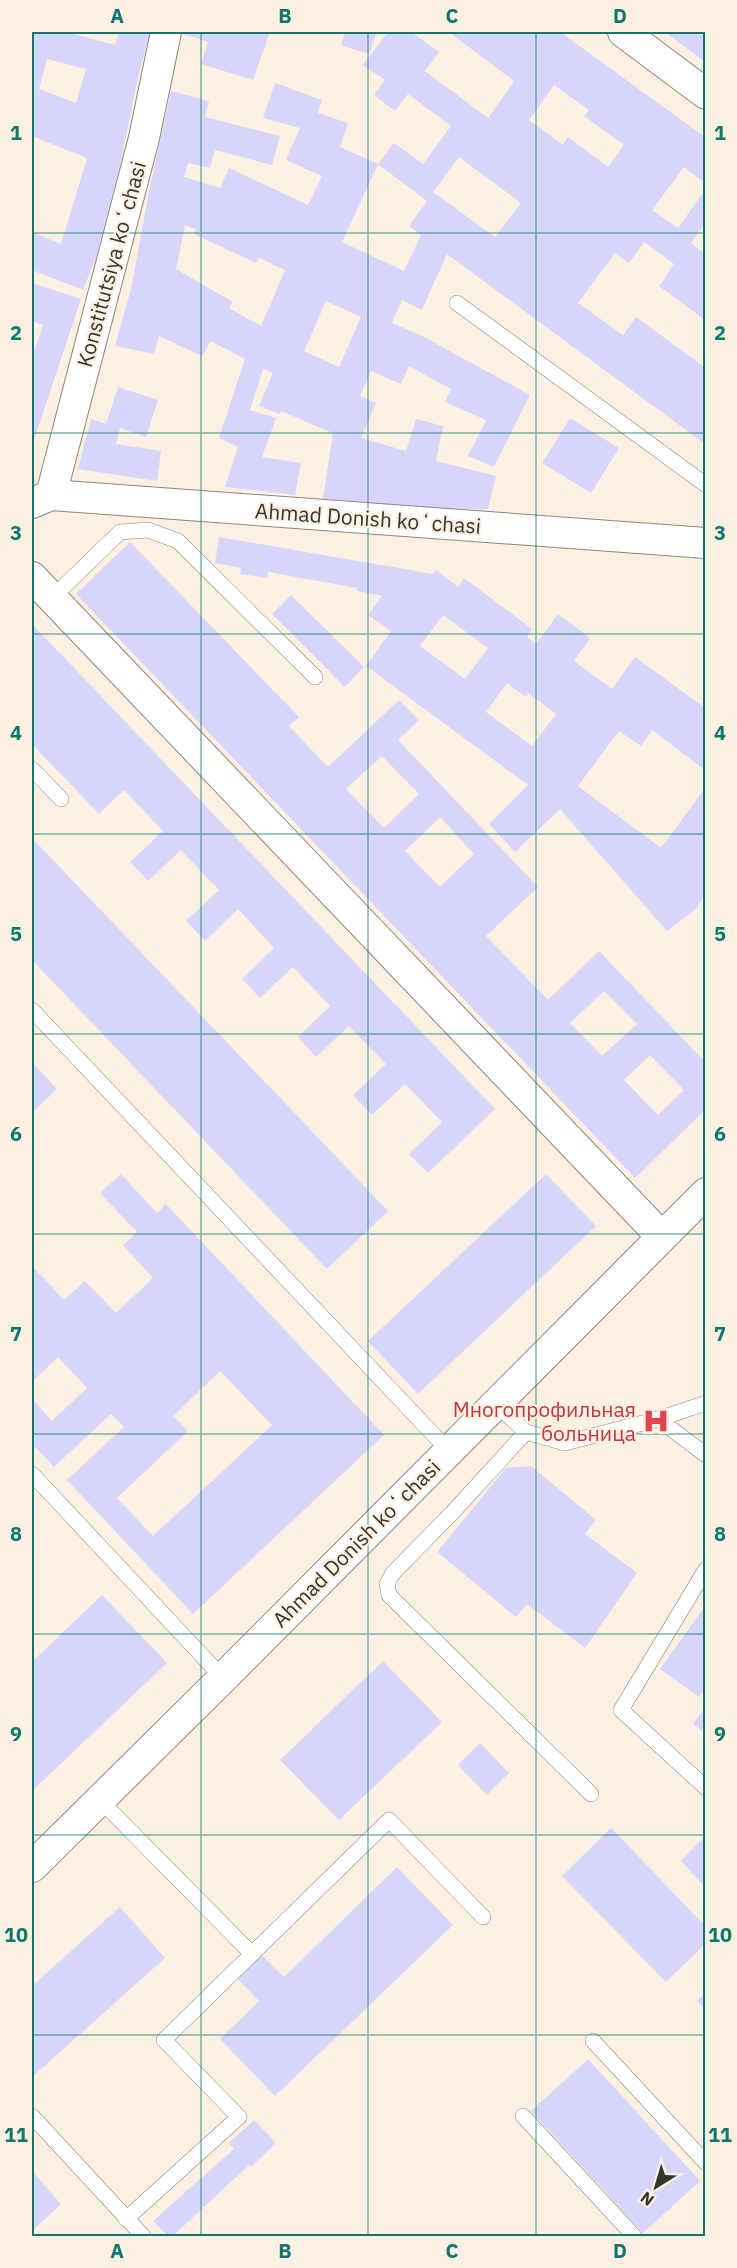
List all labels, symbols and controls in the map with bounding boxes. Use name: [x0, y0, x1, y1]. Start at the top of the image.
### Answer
text: A: [110, 2, 124, 29]
text: B: [278, 2, 292, 29]
text: C: [445, 2, 459, 29]
text: D: [613, 2, 627, 29]
text: 1: [10, 119, 22, 146]
text: 1: [714, 119, 726, 146]
street label: Konstitutsiya koʻchasi: [70, 158, 152, 370]
text: 2: [10, 319, 22, 346]
text: 2: [714, 319, 726, 346]
street label: Ahmad Donish koʻchasi: [254, 496, 482, 540]
text: 3: [10, 519, 22, 546]
text: 3: [714, 519, 726, 546]
text: 4: [10, 719, 22, 746]
text: 4: [714, 719, 726, 746]
text: 5: [10, 920, 22, 947]
text: 5: [714, 920, 726, 947]
text: 6: [10, 1120, 22, 1147]
text: 6: [714, 1120, 726, 1147]
text: 7: [10, 1320, 22, 1347]
text: 7: [714, 1320, 726, 1347]
place label: Многопрофильная больница: [453, 1395, 636, 1447]
hospital icon: Многопрофильная больница: [641, 1406, 671, 1436]
street label: Ahmad Donish koʻchasi: [266, 1453, 446, 1633]
text: 8: [10, 1520, 22, 1547]
text: 8: [714, 1520, 726, 1547]
text: 9: [10, 1720, 22, 1747]
text: 9: [714, 1720, 726, 1747]
text: 10: [4, 1921, 28, 1948]
text: 10: [708, 1921, 732, 1948]
text: 11: [4, 2121, 28, 2148]
text: 11: [708, 2121, 732, 2148]
north arrow: [626, 2157, 686, 2217]
text: N: [636, 2188, 658, 2210]
text: A: [110, 2237, 124, 2264]
text: B: [278, 2237, 292, 2264]
text: C: [445, 2237, 459, 2264]
text: D: [613, 2237, 627, 2264]

